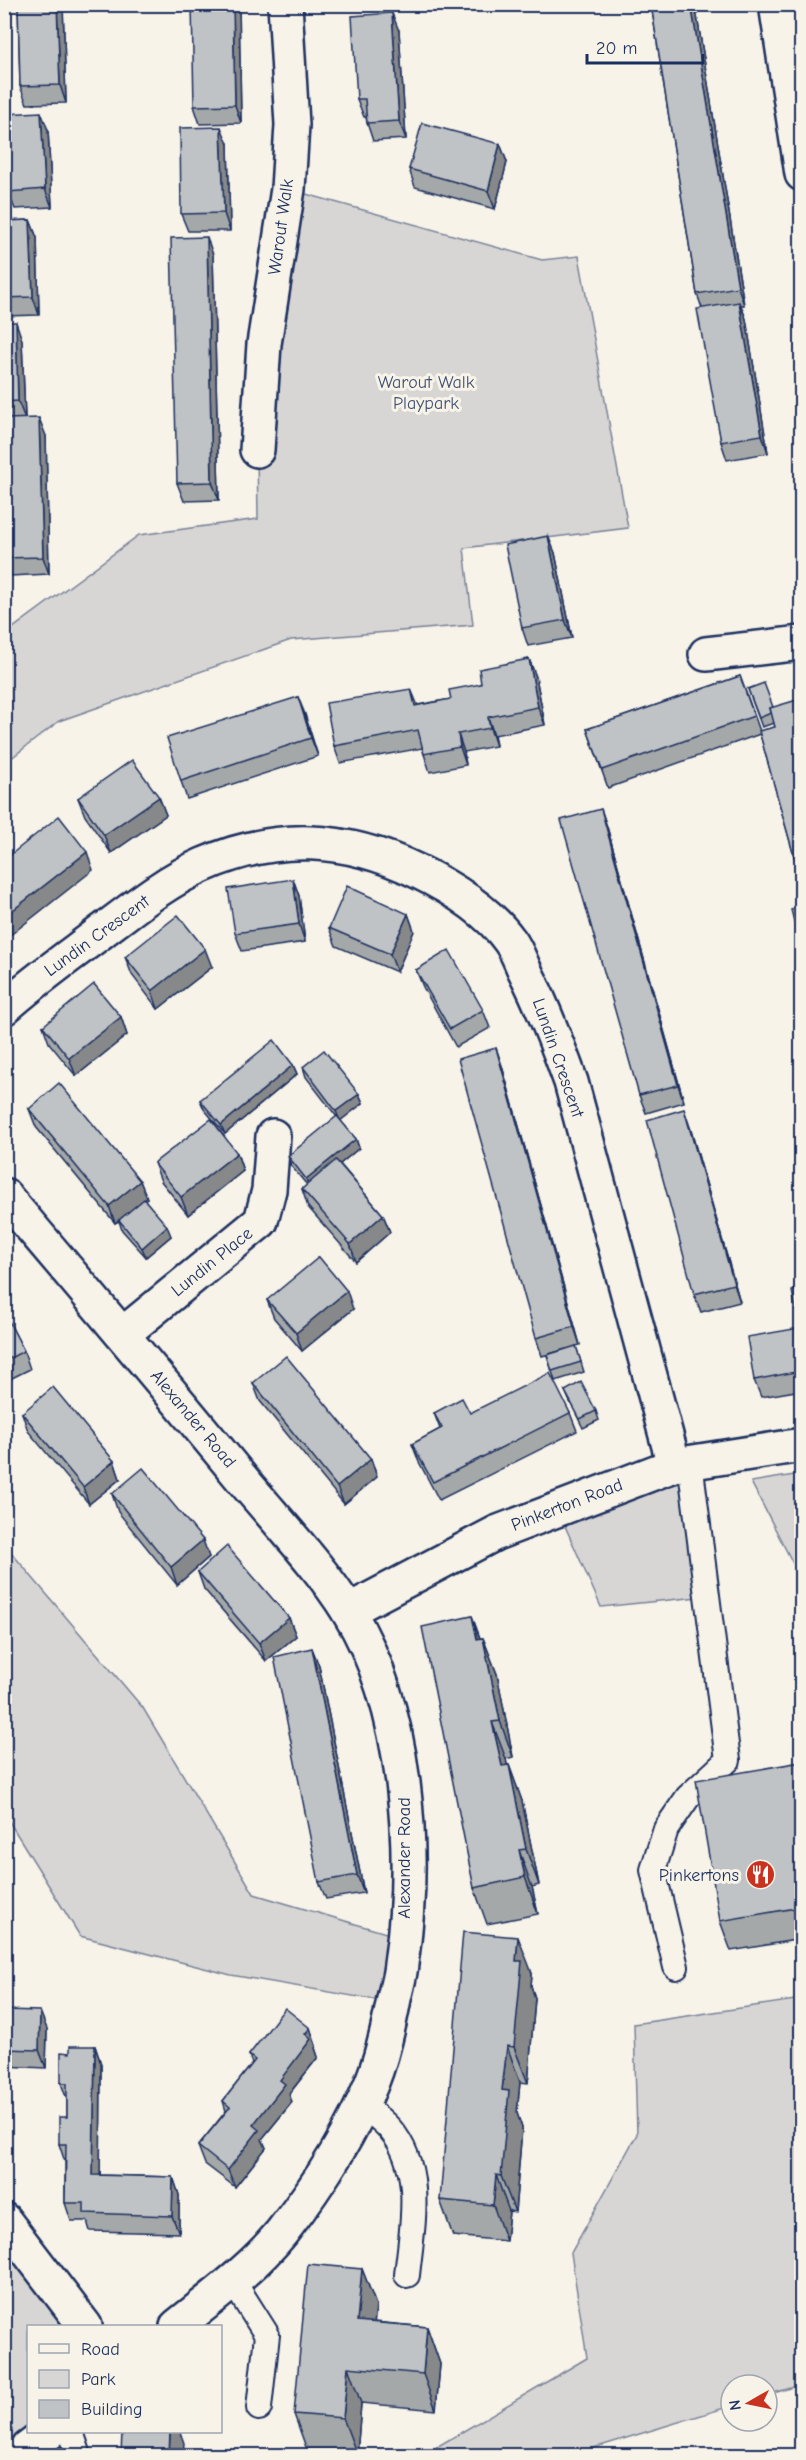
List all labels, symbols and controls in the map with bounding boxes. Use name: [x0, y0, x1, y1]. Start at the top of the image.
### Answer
scale bar: [587, 27, 702, 65]
text: 20 m: [596, 38, 637, 59]
street label: Warout Walk: [264, 177, 298, 276]
park label: Warout Walk Playpark: [378, 372, 475, 414]
street label: Lundin Crescent: [40, 890, 154, 981]
street label: Lundin Crescent: [528, 996, 588, 1121]
street label: Lundin Place: [167, 1223, 257, 1301]
street label: Alexander Road: [146, 1366, 240, 1472]
street label: Pinkerton Road: [508, 1474, 626, 1536]
street label: Alexander Road: [394, 1797, 415, 1919]
restaurant icon: Pinkertons: [744, 1859, 776, 1891]
place label: Pinkertons: [659, 1865, 739, 1886]
legend: [27, 2325, 222, 2433]
text: Road: [81, 2339, 120, 2360]
text: Park: [81, 2369, 116, 2390]
north arrow: [719, 2373, 779, 2433]
text: Building: [81, 2399, 143, 2420]
text: N: [725, 2399, 745, 2412]

